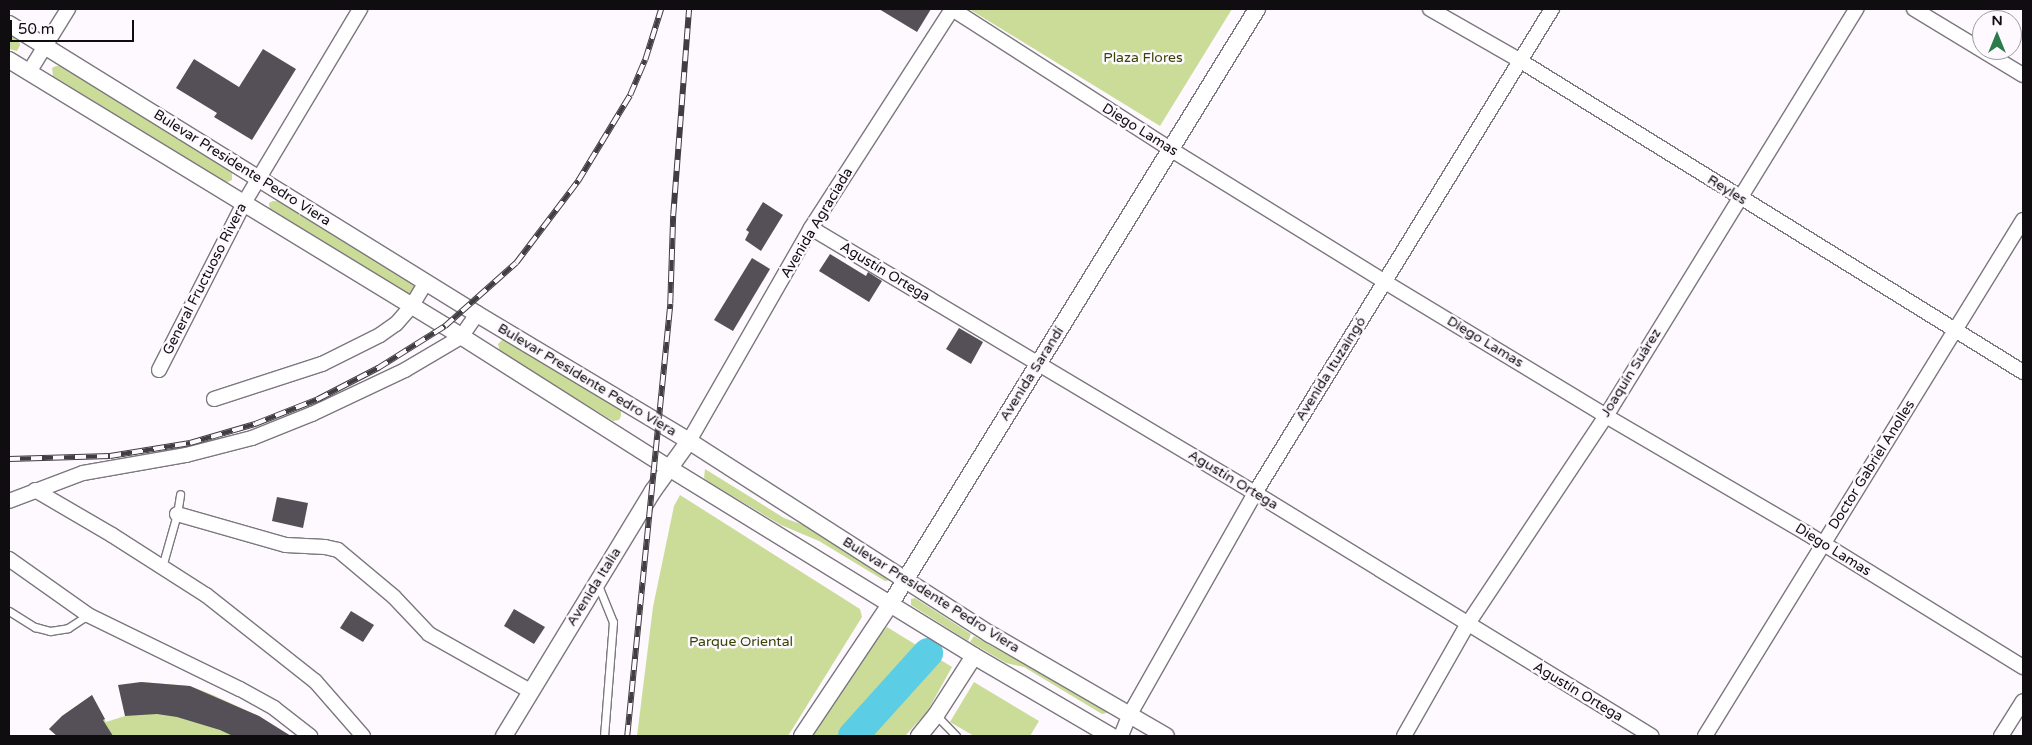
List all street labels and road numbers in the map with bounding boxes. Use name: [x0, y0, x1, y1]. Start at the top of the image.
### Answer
street label: Diego Lamas: [1099, 100, 1181, 160]
street label: Bulevar Presidente Pedro Viera: [150, 106, 334, 230]
street label: Avenida Agraciada: [778, 165, 856, 281]
street label: Reyles: [1704, 171, 1750, 209]
street label: General Fructuoso Rivera: [159, 200, 251, 358]
street label: Agustín Ortega: [837, 239, 933, 305]
street label: Diego Lamas: [1444, 313, 1526, 371]
street label: Avenida Ituzaingó: [1292, 314, 1370, 424]
street label: Bulevar Presidente Pedro Viera: [495, 320, 679, 440]
street label: Avenida Sarandí: [996, 324, 1068, 424]
street label: Joaquín Suárez: [1597, 326, 1665, 420]
street label: Doctor Gabriel Anolles: [1825, 397, 1919, 533]
street label: Agustín Ortega: [1185, 447, 1281, 513]
street label: Diego Lamas: [1792, 520, 1874, 580]
street label: Bulevar Presidente Pedro Viera: [839, 533, 1023, 657]
street label: Avenida Italia: [563, 545, 625, 629]
street label: Agustín Ortega: [1530, 659, 1626, 725]

